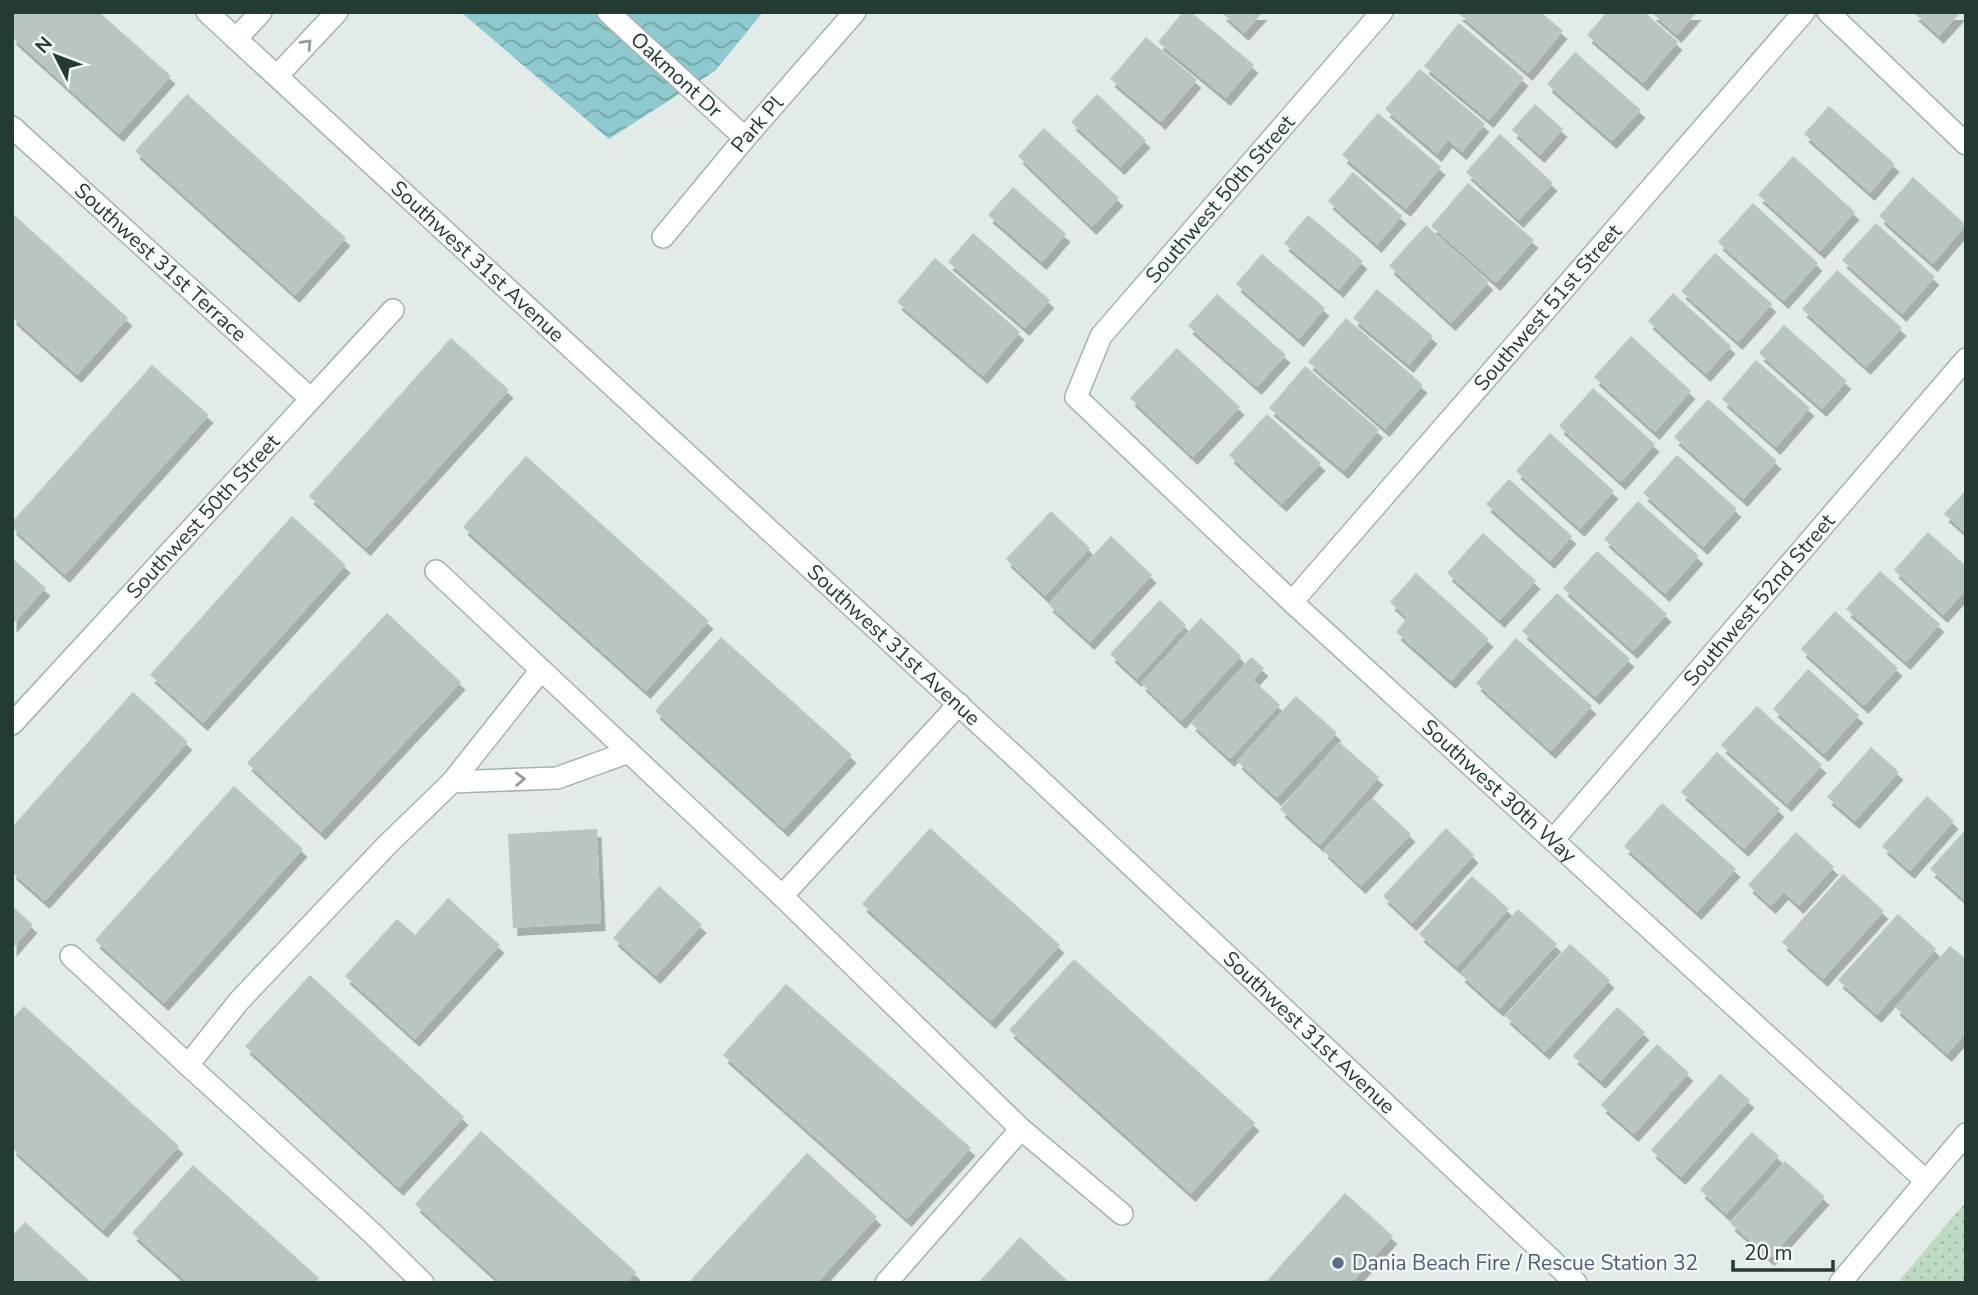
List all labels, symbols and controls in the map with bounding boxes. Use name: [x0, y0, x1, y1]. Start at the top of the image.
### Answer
north arrow: [21, 21, 91, 91]
street label: Oakmont Dr: [625, 26, 729, 125]
text: N: [30, 31, 59, 59]
one-way arrow: [299, 39, 311, 52]
street label: Park Pl: [725, 89, 790, 158]
street label: Southwest 50th Street: [1139, 109, 1301, 289]
street label: Southwest 31st Avenue: [385, 174, 570, 348]
street label: Southwest 31st Terrace: [68, 177, 253, 348]
street label: Southwest 51st Street: [1467, 218, 1628, 397]
street label: Southwest 50th Street: [120, 428, 286, 605]
street label: Southwest 52nd Street: [1677, 507, 1842, 692]
street label: Southwest 31st Avenue: [801, 558, 987, 732]
street label: Southwest 30th Way: [1416, 713, 1583, 869]
one-way arrow: [515, 772, 526, 787]
street label: Southwest 31st Avenue: [1217, 945, 1401, 1120]
scale bar: [1733, 1228, 1833, 1272]
text: 20 m: [1744, 1239, 1793, 1267]
place label: Dania Beach Fire / Rescue Station 32: [1352, 1249, 1698, 1277]
marker: Dania Beach Fire / Rescue Station 32: [1330, 1255, 1346, 1271]

